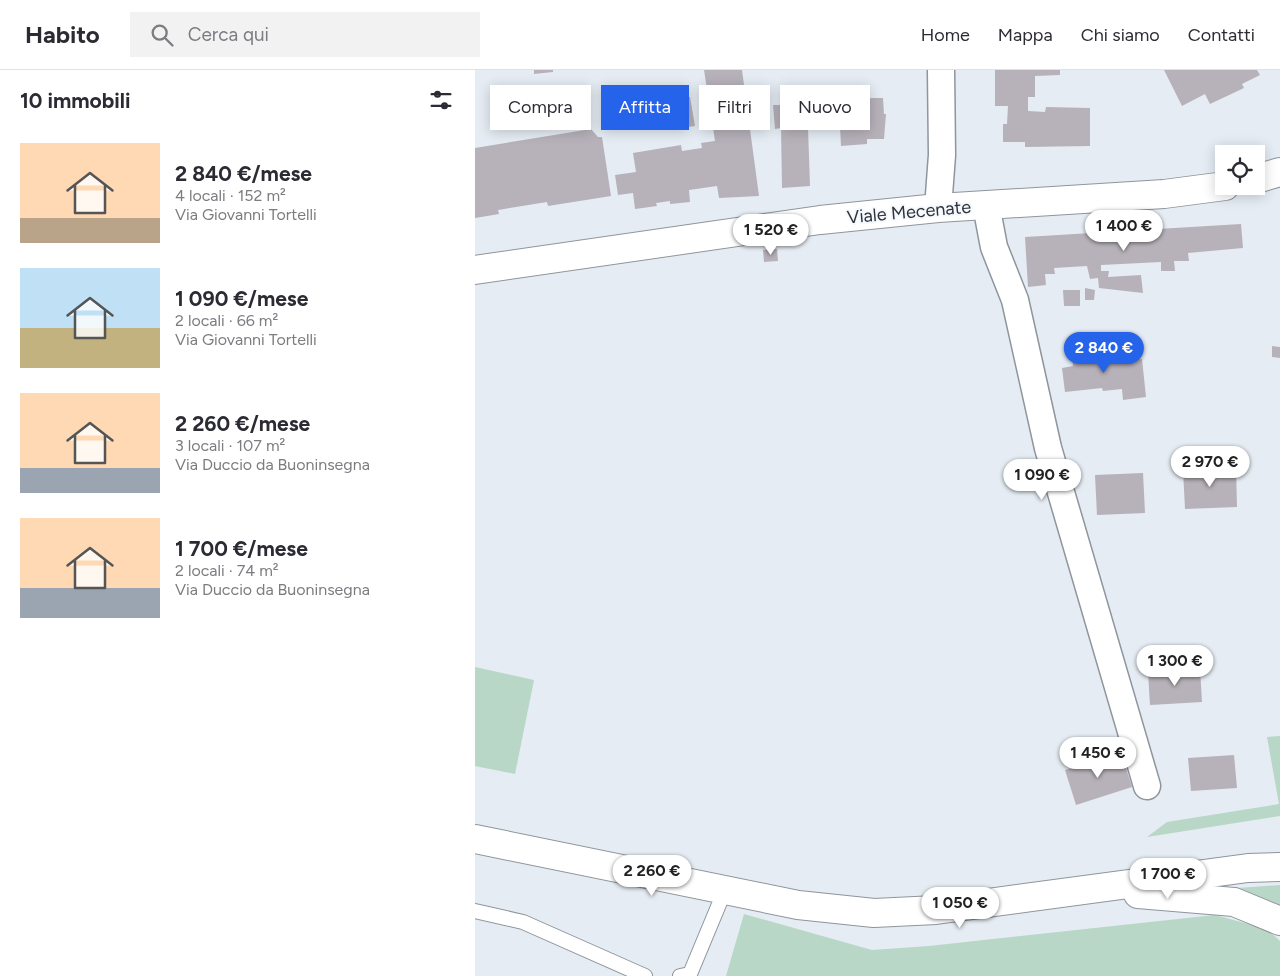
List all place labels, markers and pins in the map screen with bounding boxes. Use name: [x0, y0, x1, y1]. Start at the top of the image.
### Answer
pin: 1 400 €: [1078, 210, 1170, 252]
pin: 1 520 €: [725, 214, 817, 256]
pin: 2 840 €: [1058, 332, 1150, 374]
pin: 2 970 €: [1164, 446, 1256, 488]
pin: 1 090 €: [996, 458, 1088, 501]
pin: 1 300 €: [1129, 644, 1221, 687]
pin: 1 450 €: [1052, 736, 1144, 779]
pin: 2 260 €: [606, 854, 698, 897]
pin: 1 700 €: [1122, 858, 1214, 900]
pin: 1 050 €: [914, 886, 1006, 929]

